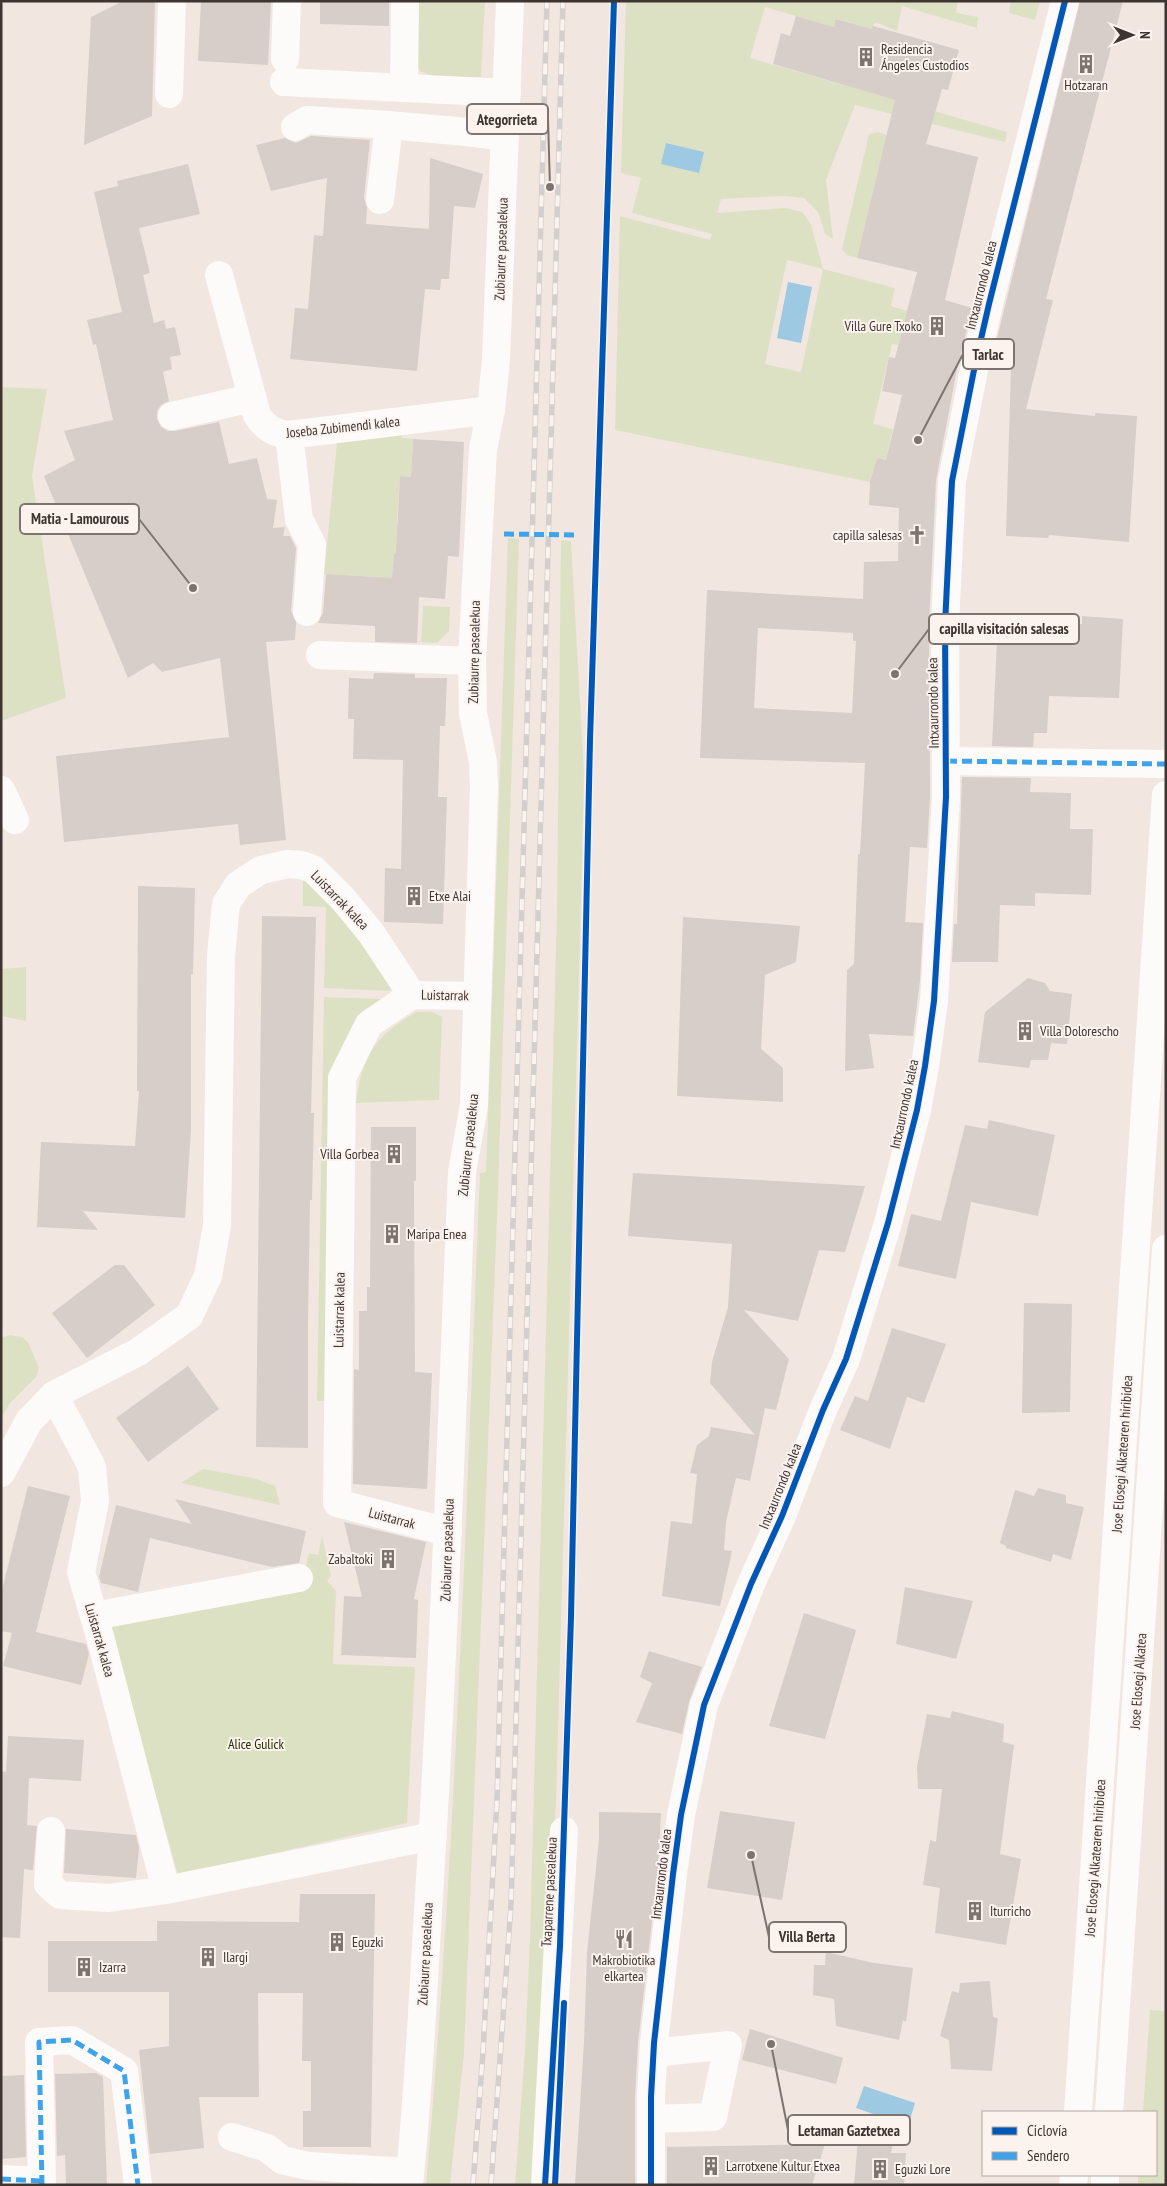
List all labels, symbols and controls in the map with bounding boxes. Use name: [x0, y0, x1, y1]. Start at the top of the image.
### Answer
north arrow: [1107, 10, 1157, 60]
text: N: [1136, 31, 1154, 39]
place label: Residencia Ángeles Custodios: [881, 40, 969, 74]
building icon: Residencia Ángeles Custodios: [855, 46, 877, 68]
building icon: Hotzaran: [1075, 53, 1097, 75]
place label: Hotzaran: [1064, 76, 1108, 94]
callout: Ategorrieta: [467, 104, 548, 134]
text: Ategorrieta: [476, 110, 537, 129]
street label: Zubiaurre pasealekua: [490, 197, 512, 301]
street label: Intxaurrondo kalea: [961, 239, 1001, 331]
building icon: Villa Gure Txoko: [926, 315, 948, 337]
place label: Villa Gure Txoko: [843, 317, 922, 335]
callout: Tarlac: [963, 339, 1014, 369]
text: Tarlac: [972, 345, 1004, 364]
street label: Joseba Zubimendi kalea: [284, 412, 401, 442]
callout: Matia - Lamourous: [20, 504, 139, 534]
text: Matia - Lamourous: [31, 509, 129, 528]
church icon: capilla salesas: [906, 524, 928, 546]
place label: capilla salesas: [833, 526, 902, 544]
street label: Zubiaurre pasealekua: [464, 600, 484, 704]
callout: capilla visitación salesas: [929, 614, 1079, 644]
text: capilla visitación salesas: [939, 619, 1069, 638]
street label: Intxaurrondo kalea: [923, 657, 943, 749]
street label: Luistarrak kalea: [307, 866, 373, 934]
building icon: Etxe Alai: [403, 885, 425, 907]
place label: Etxe Alai: [429, 887, 471, 905]
street label: Luistarrak: [421, 986, 470, 1004]
building icon: Villa Dolorescho: [1014, 1020, 1036, 1042]
place label: Villa Dolorescho: [1039, 1022, 1119, 1040]
street label: Intxaurrondo kalea: [886, 1058, 922, 1150]
street label: Zubiaurre pasealekua: [454, 1093, 482, 1197]
building icon: Villa Gorbea: [383, 1143, 405, 1165]
place label: Villa Gorbea: [319, 1145, 379, 1163]
building icon: Maripa Enea: [381, 1223, 403, 1245]
place label: Maripa Enea: [407, 1225, 467, 1243]
street label: Luistarrak kalea: [329, 1272, 349, 1348]
street label: Jose Elosegi Alkatearen hiribidea: [1107, 1375, 1136, 1534]
street label: Intxaurrondo kalea: [755, 1440, 805, 1532]
street label: Zubiaurre pasealekua: [436, 1498, 458, 1602]
street label: Luistarrak: [367, 1503, 418, 1533]
building icon: Zabaltoki: [377, 1548, 399, 1570]
place label: Zabaltoki: [328, 1550, 373, 1568]
street label: Luistarrak kalea: [81, 1601, 119, 1679]
street label: Jose Elosegi Alkatea: [1126, 1632, 1150, 1731]
park label: Alice Gulick: [228, 1735, 285, 1753]
street label: Jose Elosegi Alkatearen hiribidea: [1080, 1779, 1109, 1938]
street label: Intxaurrondo kalea: [647, 1828, 675, 1920]
street label: Txaparrene pasealekua: [537, 1837, 561, 1947]
building icon: Iturricho: [964, 1900, 986, 1922]
street label: Zubiaurre pasealekua: [413, 1902, 437, 2006]
place label: Iturricho: [990, 1902, 1031, 1920]
callout: Villa Berta: [769, 1922, 846, 1952]
text: Villa Berta: [778, 1927, 835, 1946]
restaurant icon: Makrobiotika elkartea: [613, 1928, 635, 1950]
building icon: Eguzki: [326, 1931, 348, 1953]
place label: Eguzki: [352, 1933, 384, 1951]
building icon: Ilargi: [197, 1946, 219, 1968]
place label: Ilargi: [223, 1948, 248, 1966]
place label: Makrobiotika elkartea: [593, 1951, 655, 1985]
building icon: Izarra: [73, 1956, 95, 1978]
place label: Izarra: [99, 1958, 126, 1976]
legend: [982, 2111, 1157, 2176]
callout: Letaman Gaztetxea: [788, 2115, 910, 2145]
text: Letaman Gaztetxea: [798, 2121, 900, 2140]
text: Ciclovía: [1027, 2121, 1067, 2140]
text: Sendero: [1027, 2146, 1069, 2165]
building icon: Larrotxene Kultur Etxea: [700, 2155, 722, 2177]
place label: Larrotxene Kultur Etxea: [726, 2157, 840, 2175]
building icon: Eguzki Lore: [869, 2158, 891, 2180]
place label: Eguzki Lore: [895, 2160, 951, 2178]

